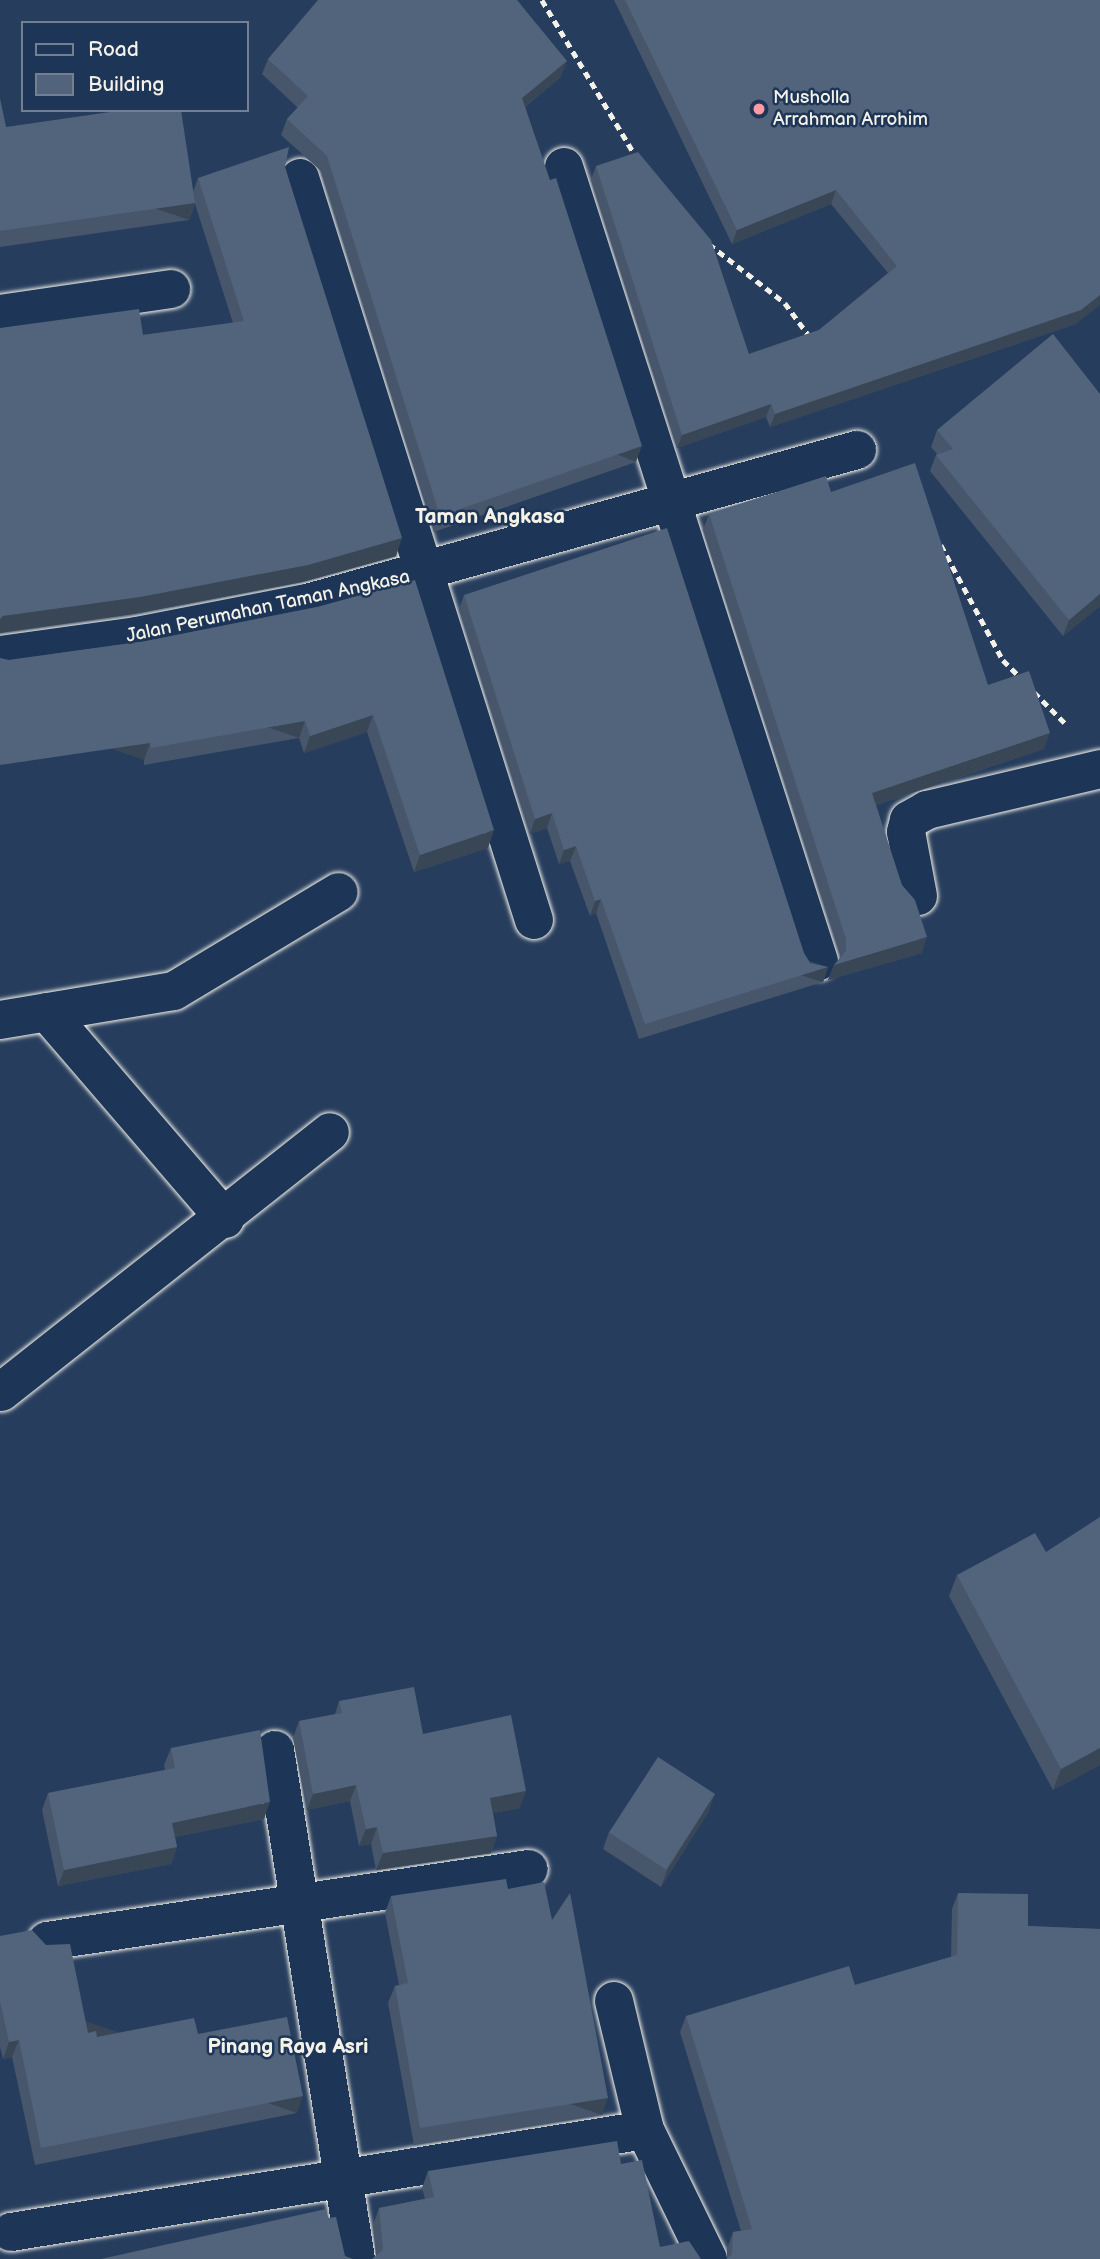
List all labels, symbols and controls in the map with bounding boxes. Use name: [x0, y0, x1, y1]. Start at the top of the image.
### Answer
legend: [21, 21, 248, 112]
text: Road: [88, 37, 139, 62]
text: Building: [88, 72, 164, 97]
place label: Musholla Arrahman Arrohim: [773, 87, 928, 131]
marker: Musholla Arrahman Arrohim: [751, 101, 767, 117]
district label: Taman Angkasa: [415, 504, 565, 530]
street label: Jalan Perumahan Taman Angkasa: [124, 566, 412, 648]
district label: Pinang Raya Asri: [208, 2034, 368, 2060]

